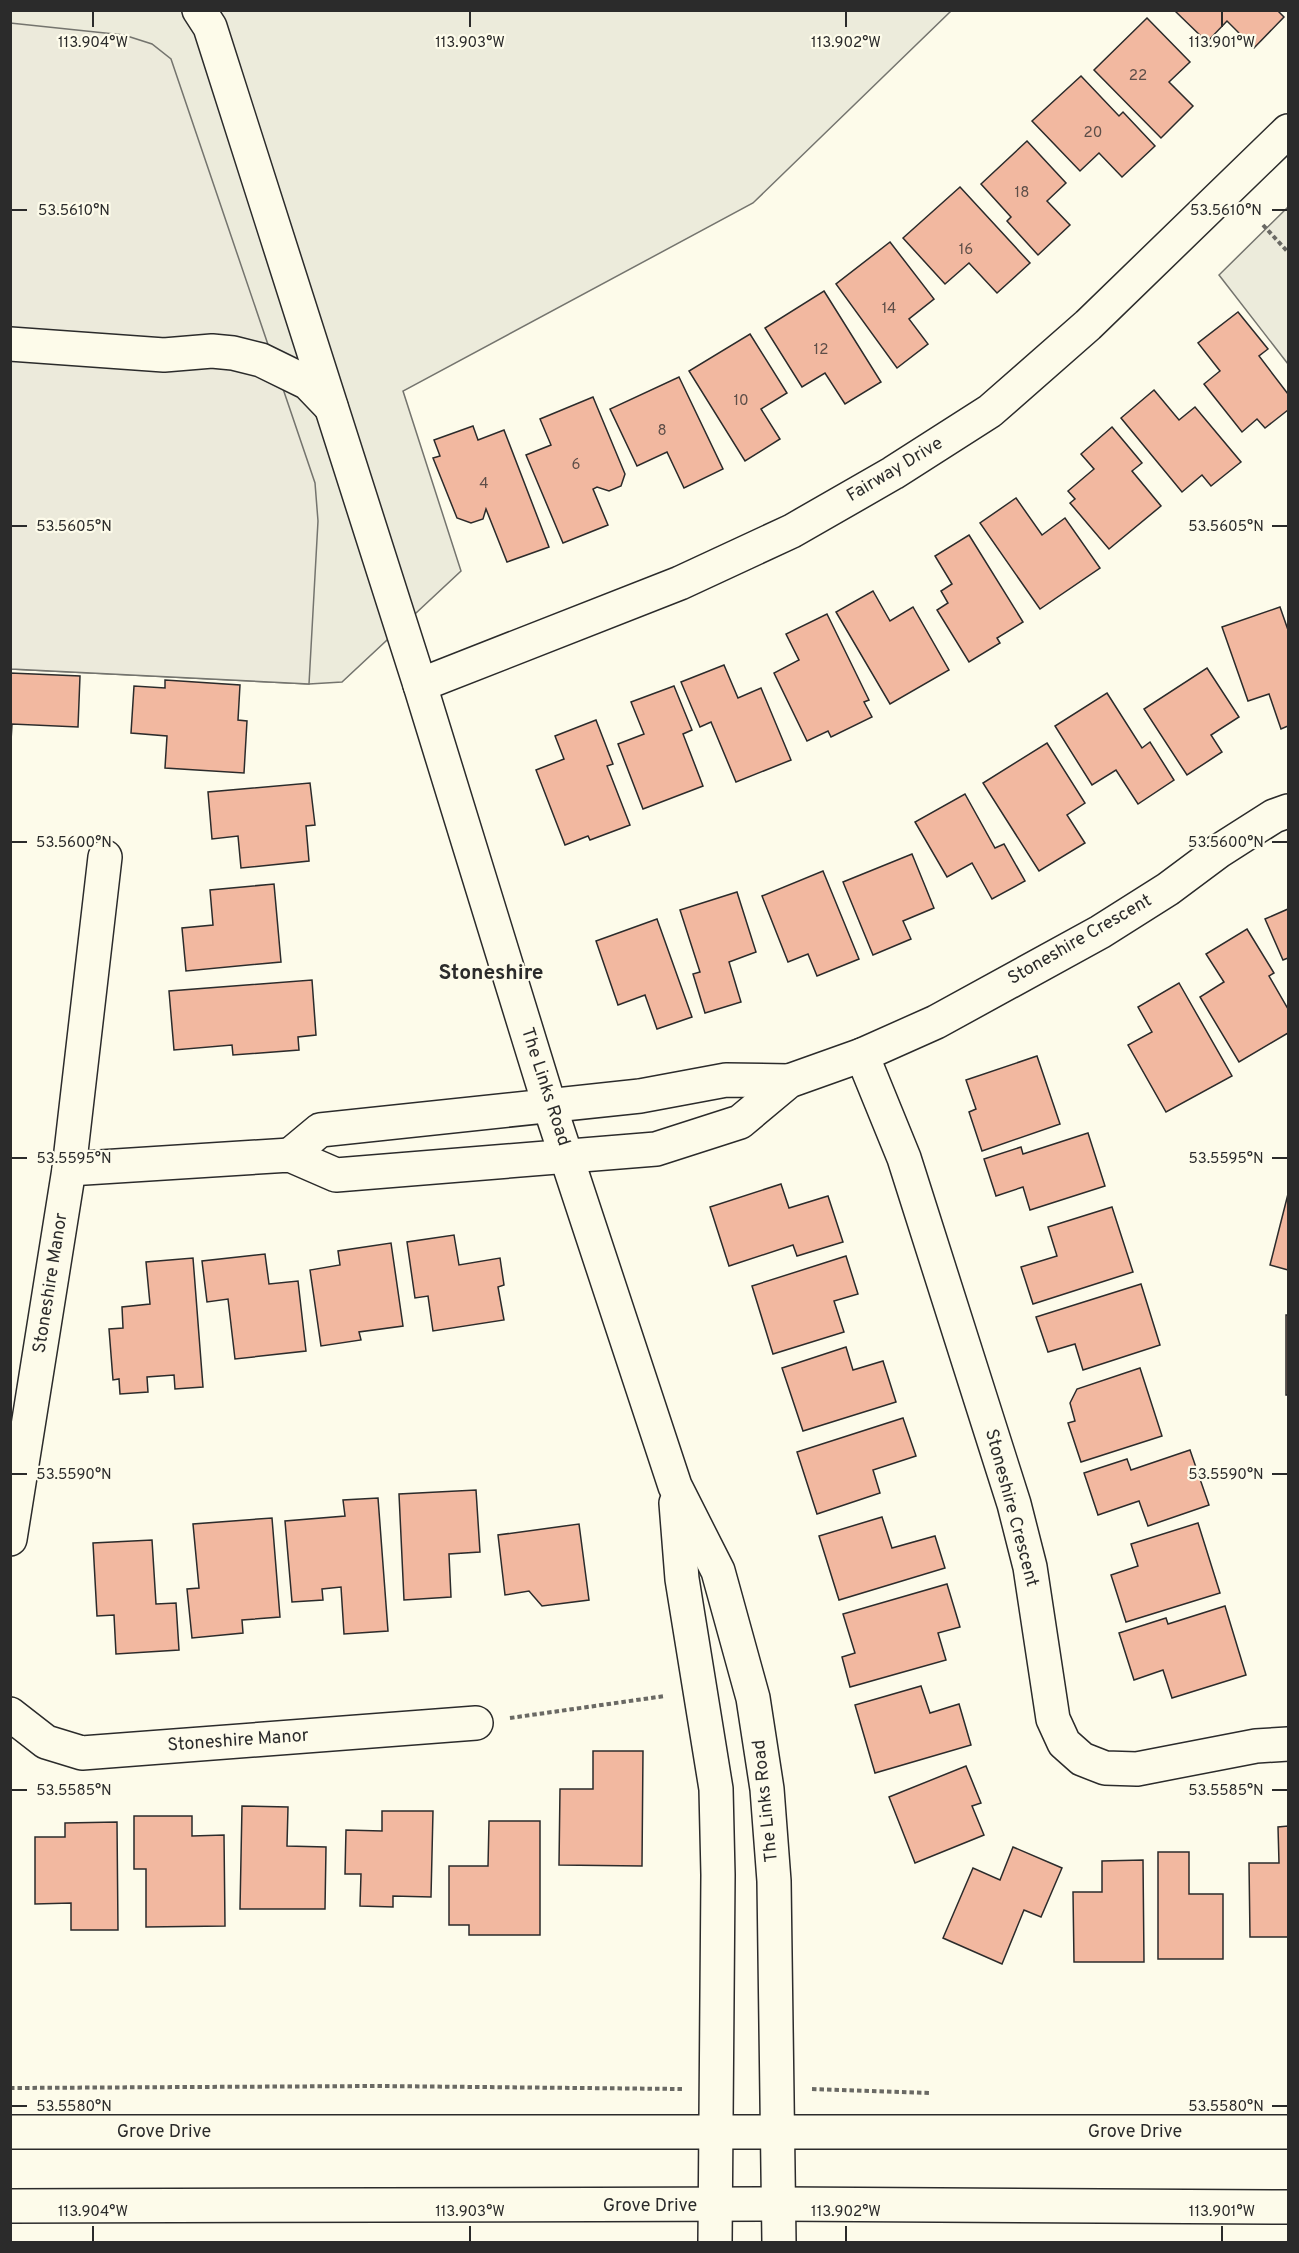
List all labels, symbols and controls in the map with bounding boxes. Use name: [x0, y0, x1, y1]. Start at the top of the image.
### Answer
text: 113.904°W: [58, 34, 128, 53]
text: 113.903°W: [435, 34, 505, 53]
text: 113.902°W: [811, 34, 881, 53]
text: 113.901°W: [1189, 34, 1255, 53]
house number: 22: [1129, 67, 1147, 86]
house number: 20: [1084, 124, 1102, 143]
house number: 18: [1015, 184, 1029, 203]
text: 53.5610°N: [38, 202, 110, 221]
text: 53.5610°N: [1190, 202, 1262, 221]
house number: 16: [959, 241, 973, 260]
house number: 14: [882, 300, 896, 319]
house number: 12: [814, 341, 828, 360]
house number: 10: [733, 392, 749, 411]
house number: 8: [657, 422, 667, 441]
street label: Fairway Drive: [843, 432, 947, 508]
house number: 6: [572, 456, 581, 475]
house number: 4: [479, 475, 489, 494]
text: 53.5605°N: [36, 518, 112, 537]
text: 53.5605°N: [1188, 518, 1264, 537]
text: 53.5600°N: [36, 834, 112, 853]
text: 53.5600°N: [1188, 834, 1264, 853]
street label: Stoneshire Crescent: [1004, 889, 1156, 991]
district label: Stoneshire: [438, 960, 544, 987]
street label: The Links Road: [515, 1025, 575, 1149]
text: 53.5595°N: [36, 1150, 112, 1169]
text: 53.5595°N: [1188, 1150, 1264, 1169]
street label: Stoneshire Manor: [29, 1211, 73, 1355]
street label: Stoneshire Crescent: [979, 1427, 1043, 1589]
text: 53.5590°N: [36, 1466, 112, 1485]
text: 53.5590°N: [1188, 1466, 1264, 1485]
street label: Stoneshire Manor: [167, 1725, 309, 1757]
street label: The Links Road: [748, 1739, 784, 1863]
text: 53.5585°N: [36, 1782, 112, 1801]
text: 53.5585°N: [1188, 1782, 1264, 1801]
text: 53.5580°N: [36, 2098, 112, 2117]
text: 53.5580°N: [1188, 2098, 1264, 2117]
street label: Grove Drive: [117, 2121, 211, 2144]
street label: Grove Drive: [1088, 2121, 1182, 2144]
street label: Grove Drive: [603, 2195, 697, 2218]
text: 113.904°W: [58, 2203, 128, 2222]
text: 113.903°W: [435, 2203, 505, 2222]
text: 113.902°W: [811, 2203, 881, 2222]
text: 113.901°W: [1189, 2203, 1255, 2222]

